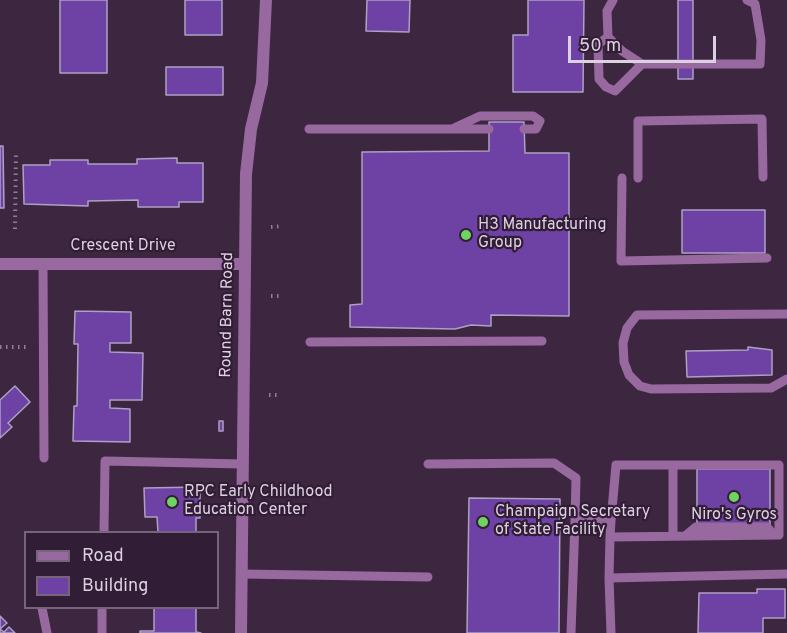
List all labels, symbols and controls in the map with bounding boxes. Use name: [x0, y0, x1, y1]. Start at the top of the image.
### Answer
scale bar: [571, 24, 720, 62]
text: 50 m: [579, 35, 621, 58]
place label: H3 Manufacturing Group: [478, 216, 607, 254]
marker: H3 Manufacturing Group: [459, 228, 473, 242]
street label: Crescent Drive: [70, 237, 176, 257]
street label: Round Barn Road: [217, 252, 239, 378]
place label: RPC Early Childhood Education Center: [184, 483, 333, 521]
marker: Niro's Gyros: [727, 490, 741, 504]
marker: RPC Early Childhood Education Center: [165, 495, 179, 509]
place label: Champaign Secretary of State Facility: [495, 503, 650, 541]
place label: Niro's Gyros: [691, 506, 777, 526]
marker: Champaign Secretary of State Facility: [476, 515, 490, 529]
legend: [24, 531, 219, 609]
text: Road: [82, 545, 124, 568]
text: Building: [82, 575, 148, 598]

